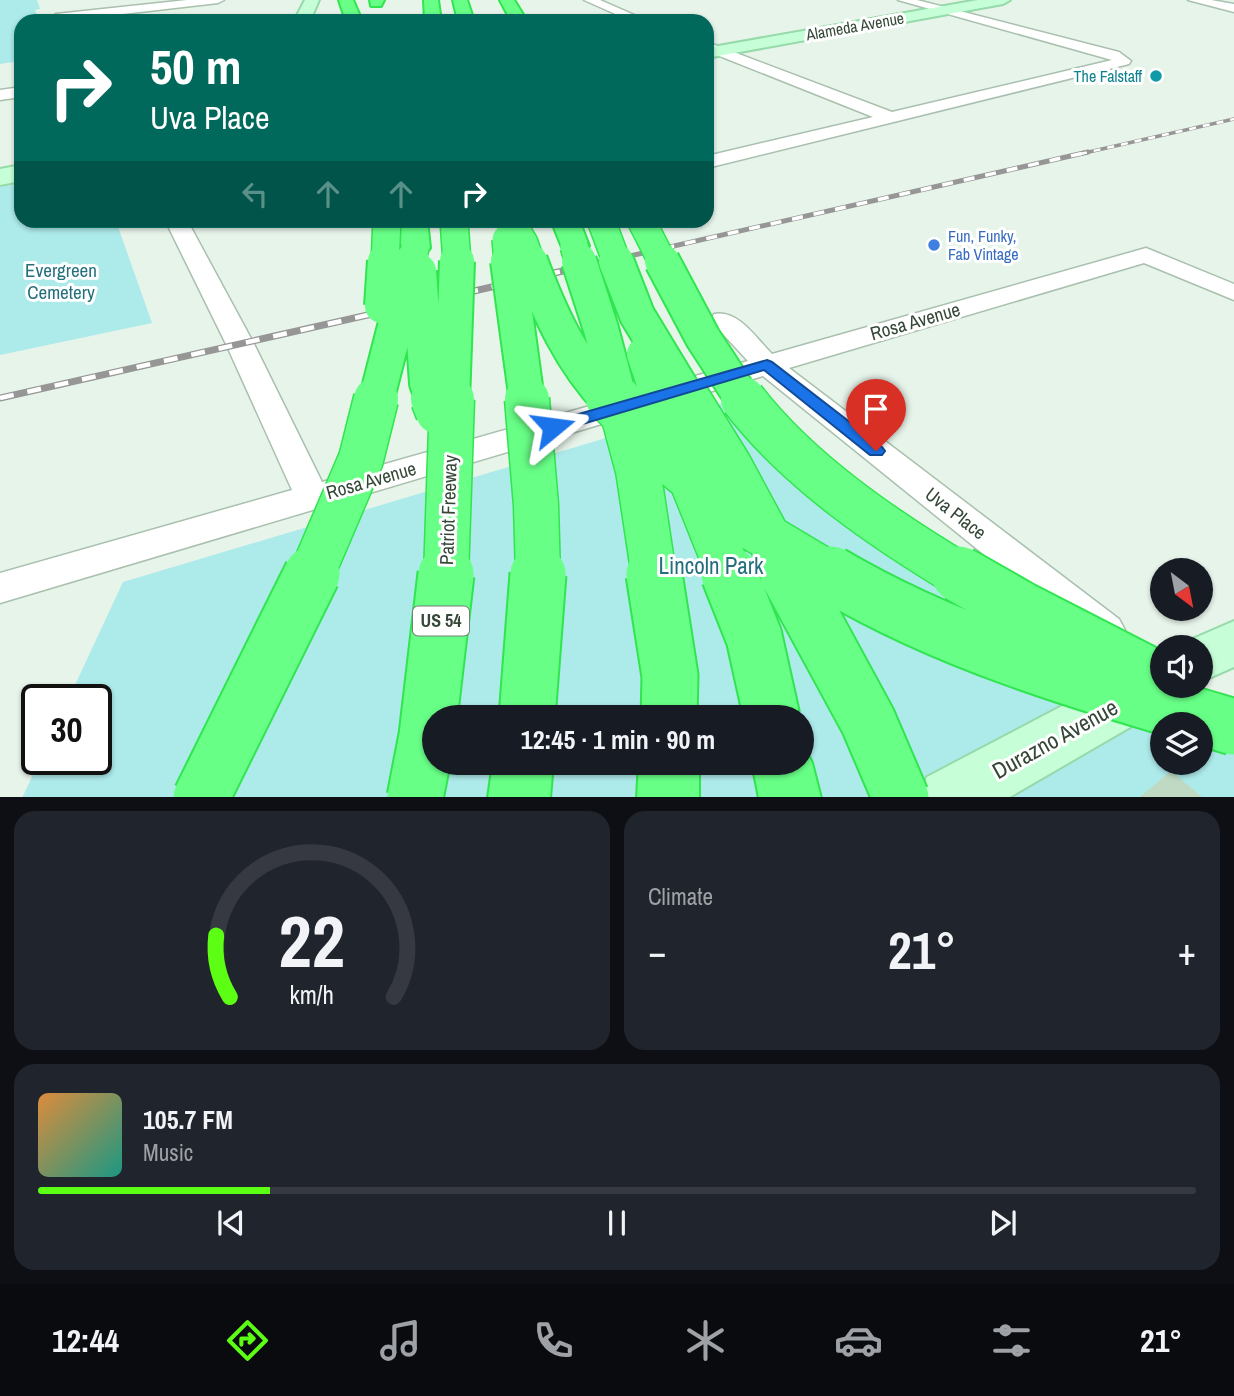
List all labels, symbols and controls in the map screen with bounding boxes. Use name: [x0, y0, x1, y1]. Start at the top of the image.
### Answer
street label: Alameda Avenue: [803, 7, 906, 46]
text: 50 m: [150, 33, 242, 99]
icon: right: [35, 42, 126, 133]
place label: The Falstaff: [1074, 65, 1143, 87]
marker: The Falstaff: [1148, 68, 1164, 84]
text: Uva Place: [150, 96, 270, 139]
icon: left: [236, 175, 274, 213]
icon: ahead: [309, 175, 347, 213]
icon: ahead: [382, 175, 420, 213]
icon: right: [455, 175, 493, 213]
place label: Fun, Funky, Fab Vintage: [948, 225, 1019, 265]
marker: Fun, Funky, Fab Vintage: [926, 237, 942, 253]
park label: Evergreen Cemetery: [25, 257, 97, 305]
street label: Rosa Avenue: [867, 296, 963, 346]
pin: [846, 379, 906, 451]
position arrow: [516, 390, 590, 464]
icon: arrive: [857, 390, 895, 428]
street label: Patriot Freeway: [433, 454, 463, 565]
street label: Rosa Avenue: [323, 455, 419, 505]
street label: Uva Place: [920, 481, 992, 545]
park label: Lincoln Park: [659, 550, 764, 581]
north arrow: [1150, 558, 1213, 621]
map controls: [1150, 558, 1213, 775]
road number: US 54: [413, 606, 469, 636]
button: sound: [1150, 635, 1213, 698]
speed limit sign: 30: [21, 684, 112, 775]
street label: Durazno Avenue: [986, 691, 1123, 786]
button: layers: [1150, 712, 1213, 775]
text: 12:45 · 1 min · 90 m: [521, 722, 715, 757]
text: Climate: [648, 881, 713, 912]
text: 22: [279, 892, 345, 990]
text: 21°: [888, 915, 956, 985]
text: −: [648, 926, 666, 977]
text: +: [1178, 926, 1196, 977]
text: km/h: [290, 977, 334, 1011]
text: 105.7 FM: [143, 1102, 233, 1137]
text: Music: [143, 1137, 193, 1168]
icon: previous: [212, 1204, 250, 1242]
icon: pause: [598, 1204, 636, 1242]
icon: next: [984, 1204, 1022, 1242]
icon: directions: [223, 1316, 272, 1365]
icon: music: [376, 1316, 425, 1365]
icon: phone: [529, 1316, 578, 1365]
icon: climate: [681, 1316, 730, 1365]
icon: car: [834, 1316, 883, 1365]
icon: filters: [987, 1316, 1036, 1365]
text: 12:44: [52, 1319, 119, 1362]
text: 21°: [1140, 1319, 1182, 1362]

